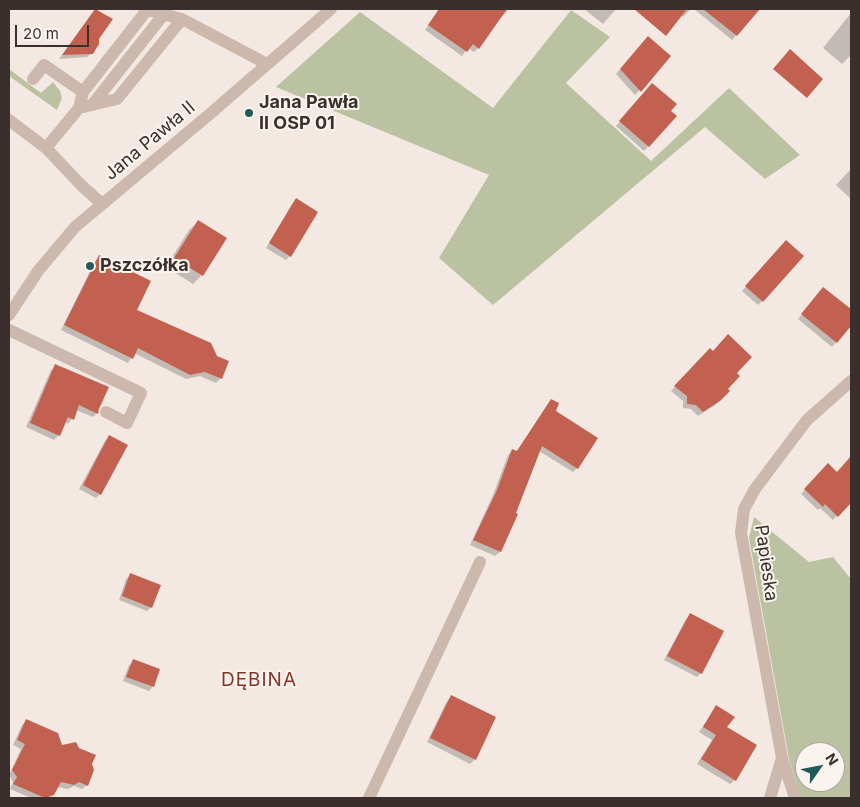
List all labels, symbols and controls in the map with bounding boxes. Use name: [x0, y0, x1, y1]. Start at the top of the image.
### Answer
scale bar: [18, 15, 91, 47]
text: 20 m: [23, 24, 59, 43]
place label: Jana Pawła II OSP 01: [259, 92, 358, 134]
street label: Jana Pawła II: [100, 97, 200, 185]
marker: Jana Pawła II OSP 01: [243, 107, 255, 119]
place label: Pszczółka: [100, 255, 189, 277]
marker: Pszczółka: [84, 260, 96, 272]
street label: Papieska: [750, 523, 782, 603]
district label: DĘBINA: [220, 669, 298, 691]
north arrow: [795, 742, 845, 792]
text: N: [822, 750, 842, 768]

